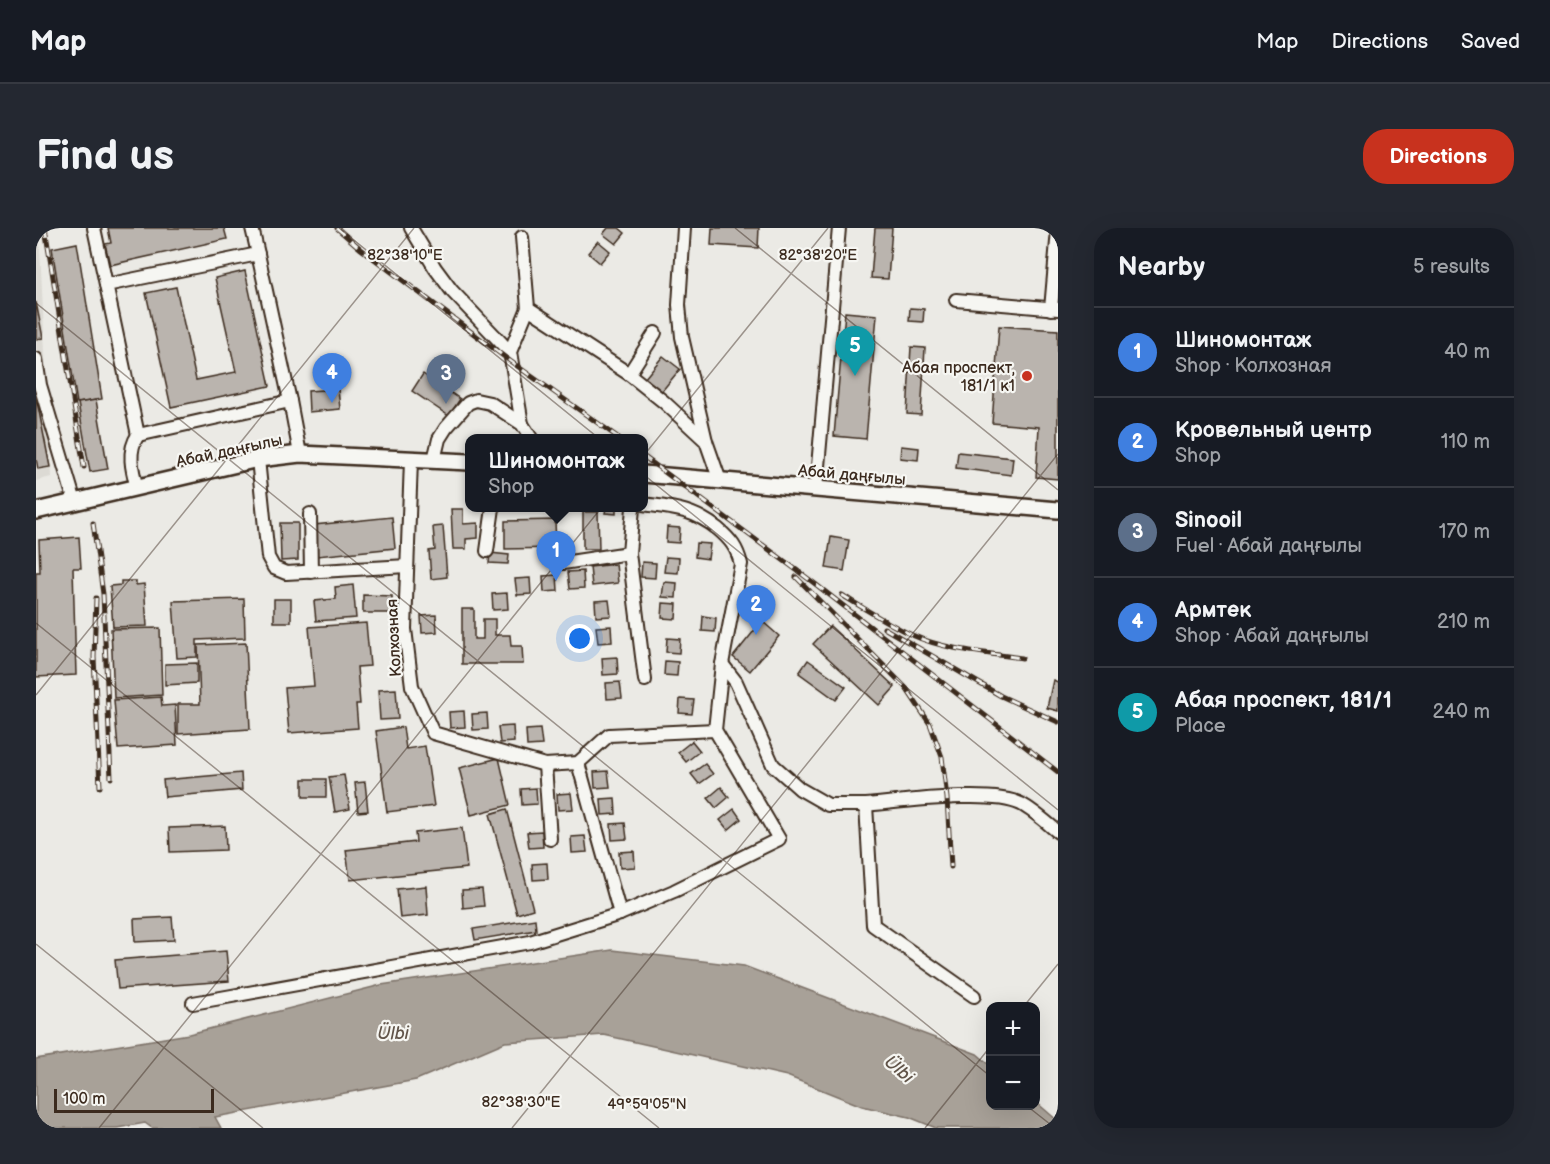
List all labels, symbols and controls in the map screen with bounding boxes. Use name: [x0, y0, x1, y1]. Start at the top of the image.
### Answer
text: Map: [30, 25, 86, 58]
text: Map: [1256, 29, 1299, 54]
text: Directions: [1332, 29, 1428, 54]
text: Saved: [1461, 29, 1520, 54]
button: Directions: [1363, 129, 1514, 184]
text: Find us: [36, 131, 174, 182]
text: 82°38'10"E: [367, 246, 443, 265]
text: 82°38'20"E: [779, 246, 857, 265]
text: Nearby: [1118, 252, 1205, 283]
text: 5 results: [1413, 255, 1490, 279]
pin: 5: [836, 326, 874, 376]
text: Шиномонтаж: [1175, 327, 1311, 354]
text: 1: [1133, 340, 1142, 364]
text: 40 m: [1444, 340, 1490, 364]
pin: 4: [312, 354, 352, 403]
pin: 3: [426, 354, 466, 404]
text: Shop · Колхозная: [1175, 354, 1332, 378]
place label: Абая проспект, 181/1 к1: [901, 359, 1015, 396]
marker: Абая проспект, 181/1 к1: [1020, 369, 1034, 383]
text: Кровельный центр: [1175, 417, 1372, 444]
text: 2: [1132, 430, 1143, 454]
text: 110 m: [1441, 430, 1490, 454]
street label: Абай даңғылы: [174, 431, 284, 472]
popup: [465, 434, 648, 512]
text: Shop: [1175, 444, 1221, 468]
text: Шиномонтаж: [488, 448, 625, 475]
street label: Абай даңғылы: [796, 461, 906, 490]
text: Shop: [488, 475, 534, 499]
text: Sinooil: [1175, 507, 1242, 534]
text: 3: [1132, 520, 1143, 544]
text: 170 m: [1439, 520, 1490, 544]
pin: 1: [536, 532, 576, 581]
text: Fuel · Абай даңғылы: [1175, 534, 1362, 558]
pin: 2: [736, 586, 776, 635]
text: Армтек: [1175, 597, 1251, 624]
street label: Колхозная: [383, 598, 406, 677]
text: 4: [1132, 610, 1143, 634]
text: 210 m: [1437, 610, 1490, 634]
your location: [565, 624, 594, 653]
text: Shop · Абай даңғылы: [1175, 624, 1369, 648]
text: Абая проспект, 181/1: [1175, 687, 1392, 714]
text: 5: [1132, 700, 1143, 724]
text: 240 m: [1433, 700, 1490, 724]
text: Place: [1175, 714, 1226, 738]
map controls: [986, 1002, 1040, 1110]
button: +: [986, 1002, 1040, 1056]
water label: Ülbi: [377, 1022, 410, 1044]
water label: Ülbi: [880, 1050, 919, 1088]
button: −: [986, 1056, 1040, 1110]
scale bar: [54, 1086, 214, 1114]
text: 100 m: [63, 1090, 106, 1109]
text: 82°38'30"E: [482, 1093, 561, 1112]
text: 49°59'05"N: [607, 1095, 687, 1114]

